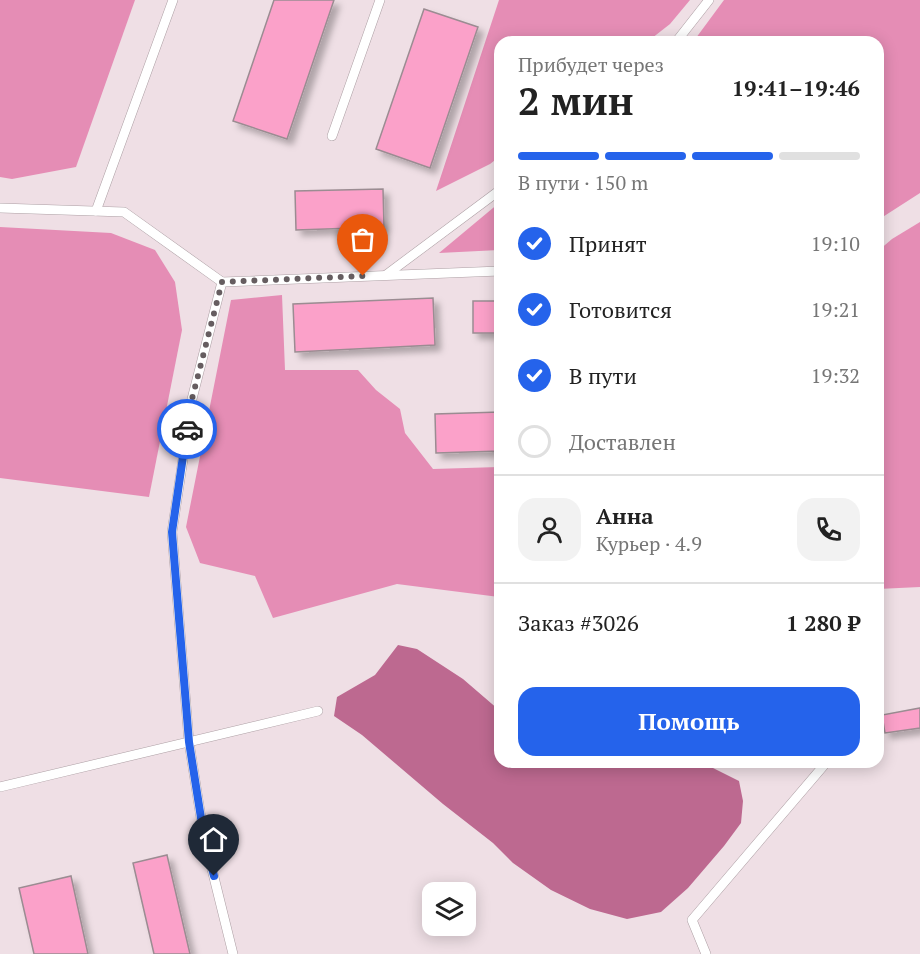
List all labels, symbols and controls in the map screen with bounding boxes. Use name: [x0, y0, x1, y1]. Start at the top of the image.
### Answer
text: Прибудет через: [518, 51, 664, 78]
text: 19:41–19:46: [732, 73, 860, 102]
text: 2 мин: [518, 74, 634, 126]
text: В пути · 150 m: [518, 169, 648, 196]
pin: [337, 214, 388, 276]
icon: bag: [346, 223, 379, 256]
icon: check: [518, 227, 551, 260]
text: Принят: [569, 229, 647, 258]
text: 19:10: [811, 230, 860, 257]
icon: check: [518, 293, 551, 326]
text: Готовится: [569, 295, 672, 324]
text: 19:21: [811, 296, 860, 323]
icon: check: [518, 359, 551, 392]
text: В пути: [569, 361, 637, 390]
text: 19:32: [811, 362, 860, 389]
courier: [157, 399, 217, 459]
icon: car: [171, 413, 204, 446]
text: Доставлен: [569, 427, 676, 456]
button: person: [518, 498, 581, 561]
button: phone: [797, 498, 860, 561]
text: Анна: [596, 501, 654, 530]
text: Курьер · 4.9: [596, 530, 702, 557]
text: Заказ #3026: [518, 608, 639, 637]
text: 1 280 ₽: [786, 608, 860, 637]
button: Помощь: [518, 687, 860, 756]
pin: [188, 814, 239, 876]
icon: home: [197, 823, 230, 856]
map controls: [422, 882, 476, 936]
button: layers: [422, 882, 476, 936]

